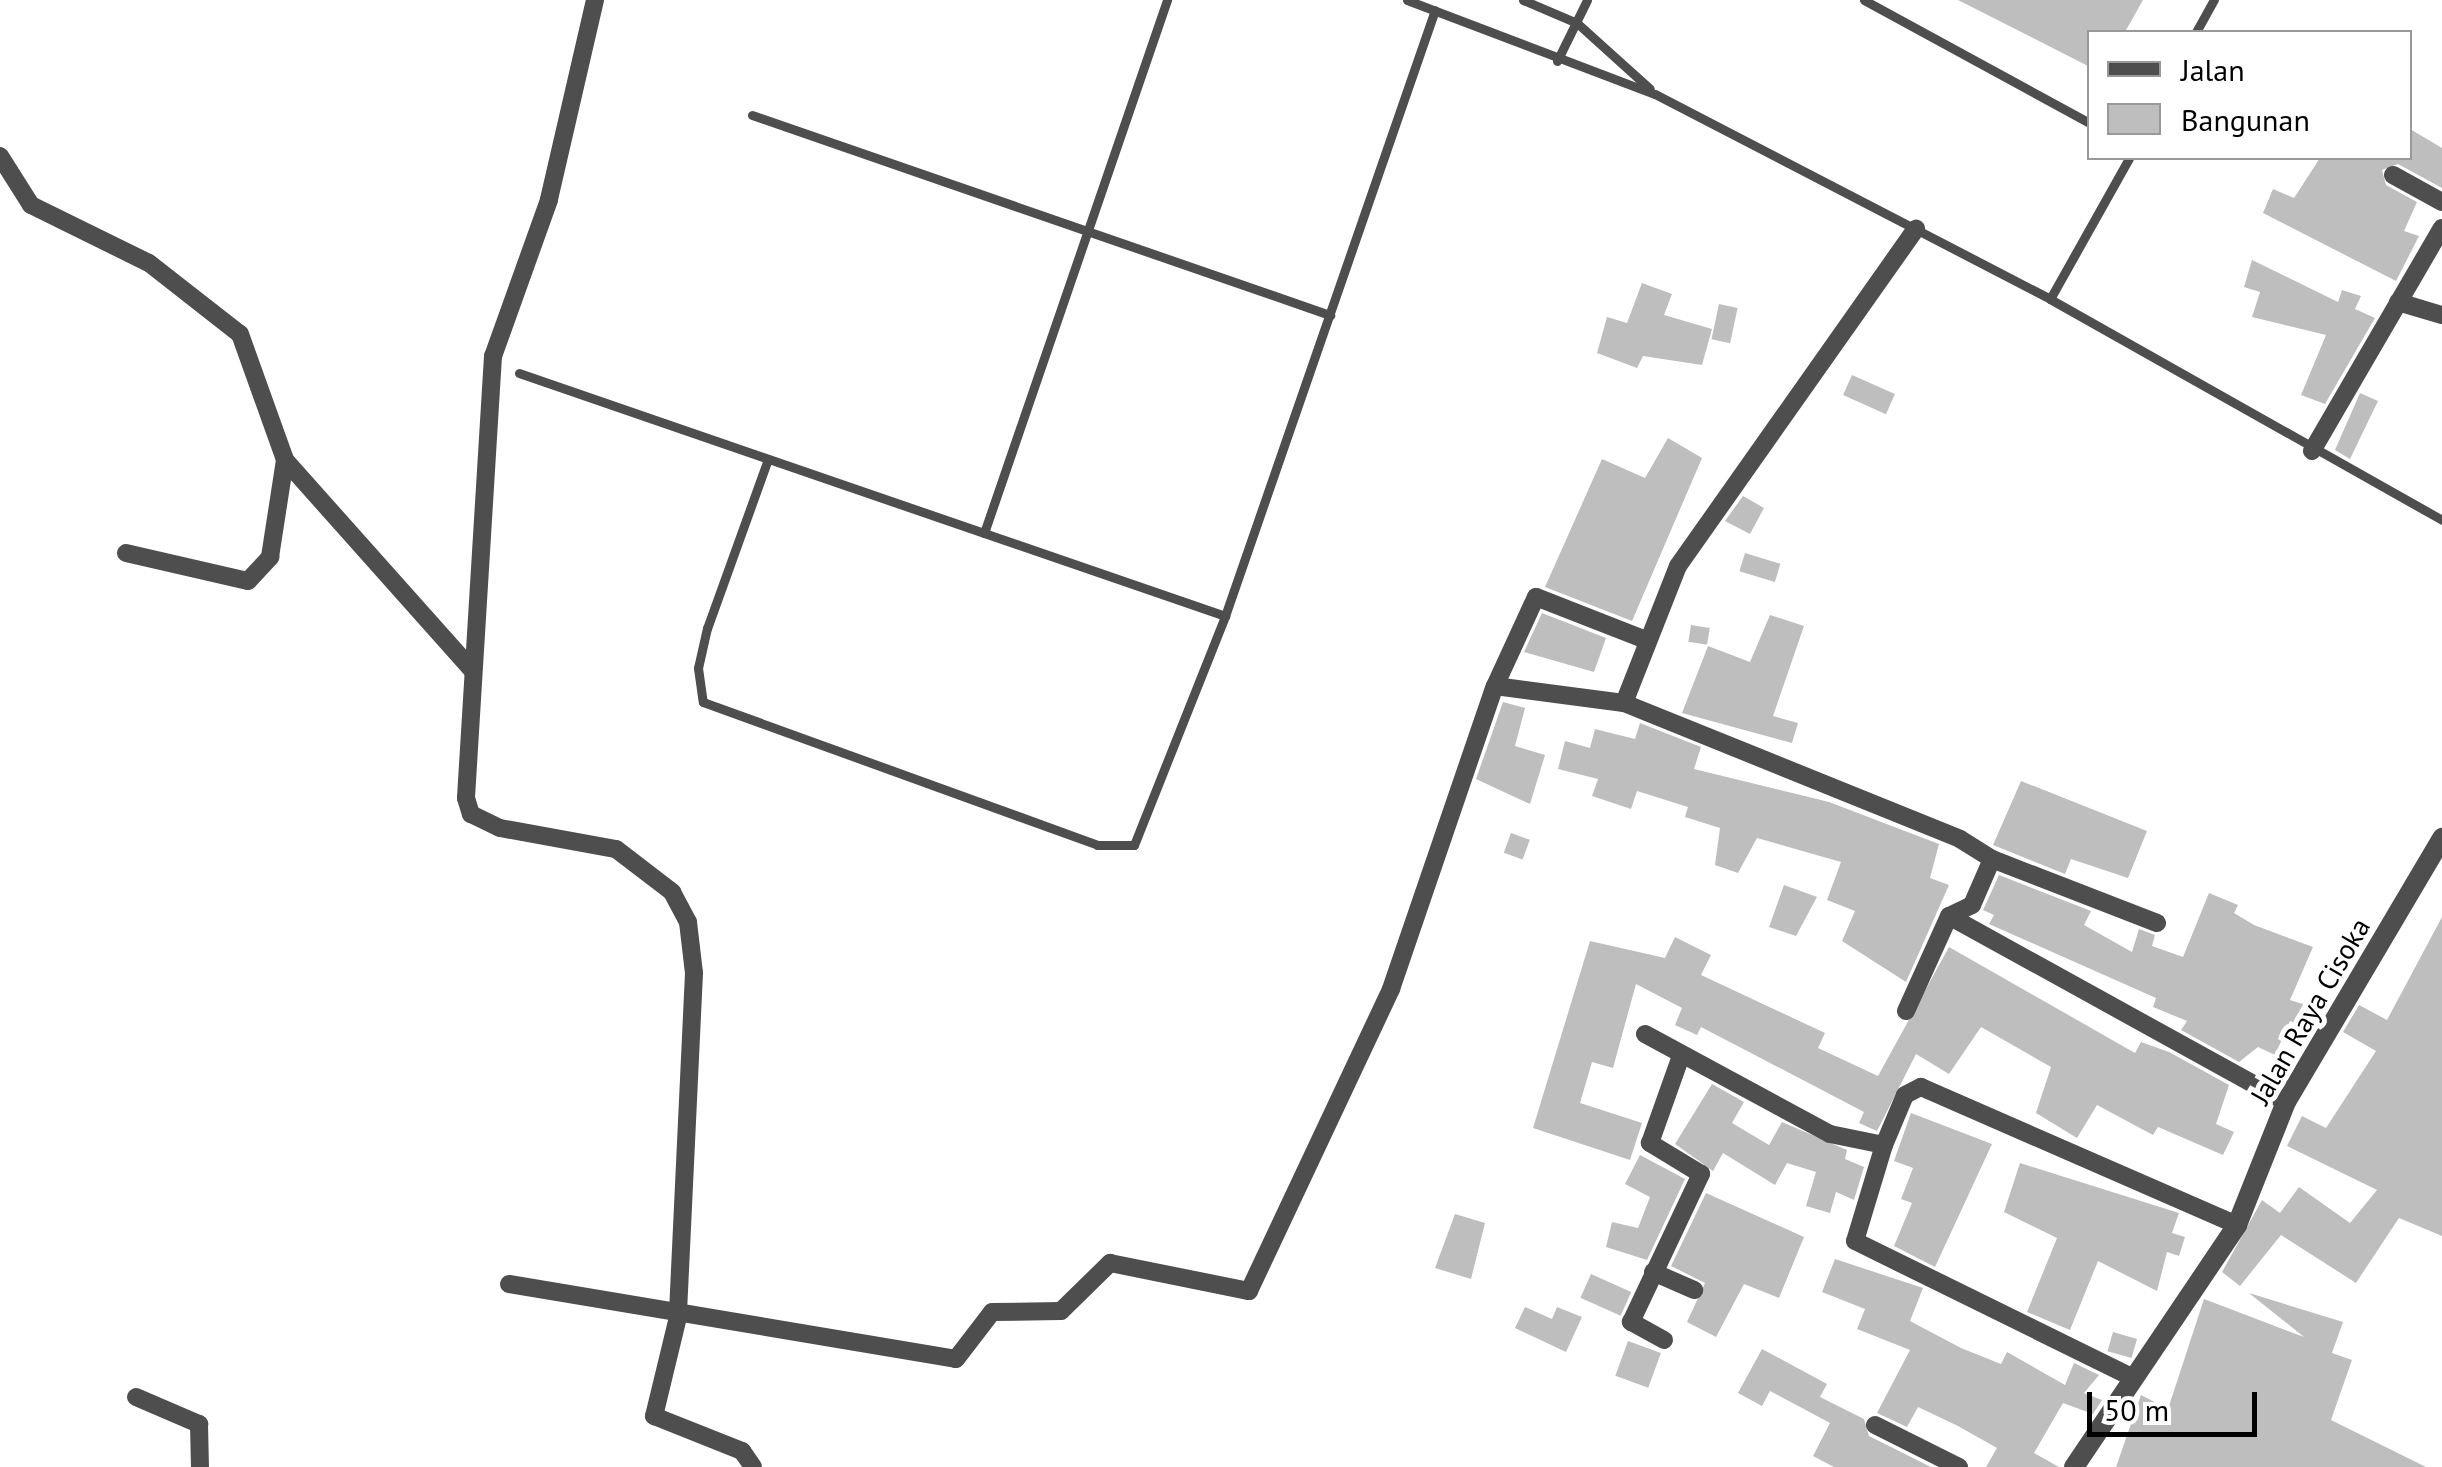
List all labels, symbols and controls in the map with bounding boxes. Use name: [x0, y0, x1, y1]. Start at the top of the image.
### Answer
legend: [2087, 30, 2412, 160]
text: Jalan: [2181, 50, 2245, 89]
text: Bangunan: [2181, 100, 2310, 139]
street label: Jalan Raya Cisoka: [2243, 912, 2377, 1110]
scale bar: [2092, 1372, 2262, 1434]
text: 50 m: [2104, 1390, 2169, 1429]

